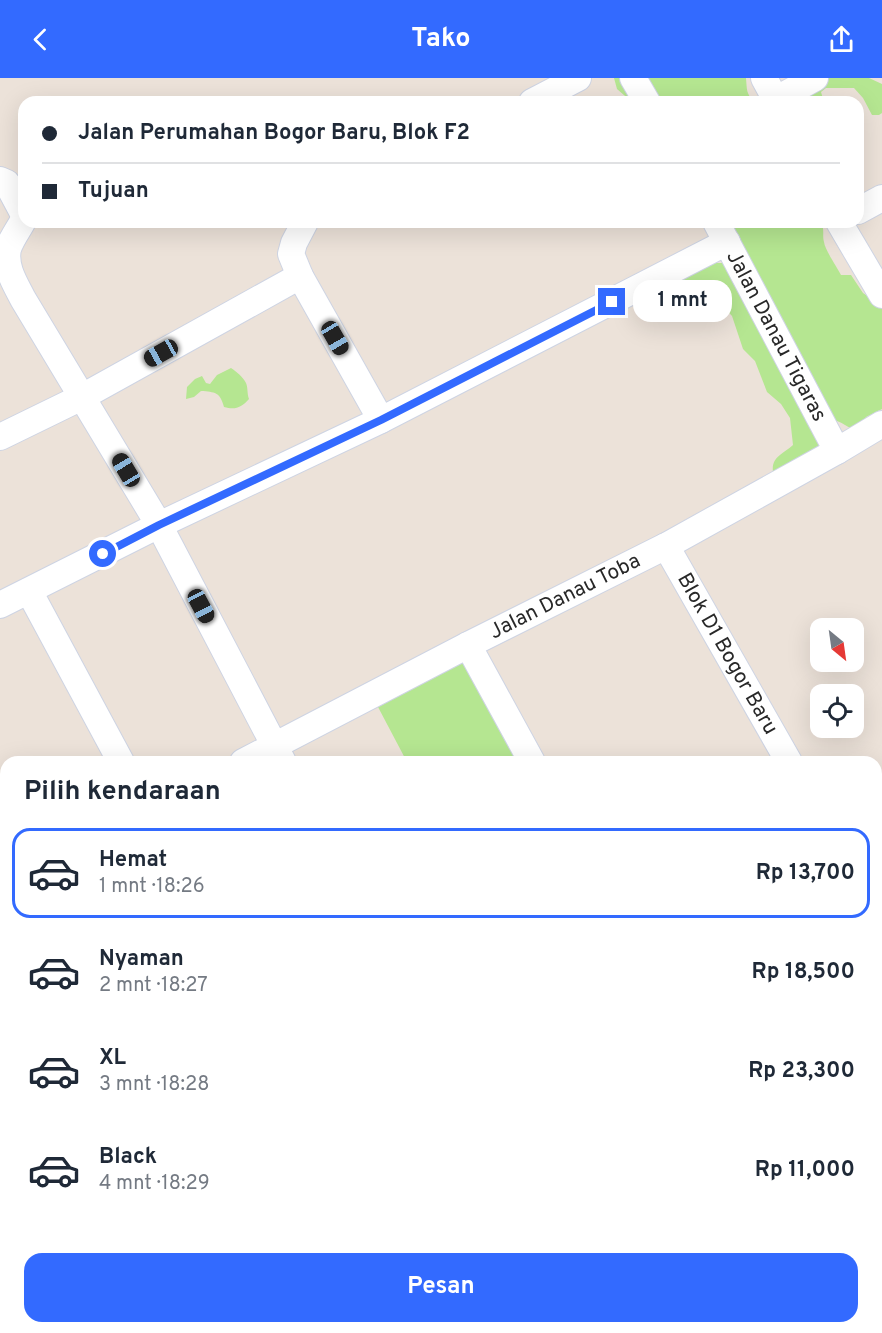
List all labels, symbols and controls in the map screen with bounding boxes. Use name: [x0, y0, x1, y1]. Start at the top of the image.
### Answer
text: Tako: [411, 22, 471, 56]
icon: back: [24, 23, 57, 56]
icon: share: [825, 23, 858, 56]
text: Jalan Perumahan Bogor Baru, Blok F2: [78, 120, 470, 147]
text: Tujuan: [78, 178, 149, 205]
street label: Jalan Danau Tigaras: [720, 246, 833, 426]
callout: 1 mnt: [633, 281, 732, 323]
route end: [598, 288, 625, 315]
text: 1 mnt: [657, 288, 708, 314]
car: [318, 318, 352, 358]
car: [141, 336, 181, 370]
car: [109, 450, 143, 490]
route start: [89, 540, 116, 567]
street label: Jalan Danau Toba: [485, 547, 645, 646]
street label: Blok D1 Bogor Baru: [671, 568, 784, 739]
car: [185, 586, 217, 626]
north arrow: [810, 618, 864, 672]
map controls: [810, 618, 864, 738]
button: locate: [810, 684, 864, 738]
text: Pilih kendaraan: [24, 775, 221, 809]
icon: car: [27, 846, 81, 900]
text: Hemat: [99, 847, 167, 874]
text: Rp 13,700: [756, 860, 855, 887]
text: 1 mnt · 18:26: [99, 874, 205, 900]
icon: car: [27, 945, 81, 999]
text: Nyaman: [99, 946, 184, 973]
text: Rp 18,500: [752, 959, 855, 986]
text: 2 mnt · 18:27: [99, 973, 208, 999]
icon: car: [27, 1044, 81, 1098]
text: XL: [99, 1045, 126, 1072]
text: Rp 23,300: [748, 1058, 855, 1085]
text: 3 mnt · 18:28: [99, 1072, 210, 1098]
icon: car: [27, 1143, 81, 1197]
text: Black: [99, 1144, 157, 1171]
text: Rp 11,000: [755, 1157, 855, 1184]
text: 4 mnt · 18:29: [99, 1171, 210, 1197]
button: Pesan: [24, 1253, 858, 1322]

